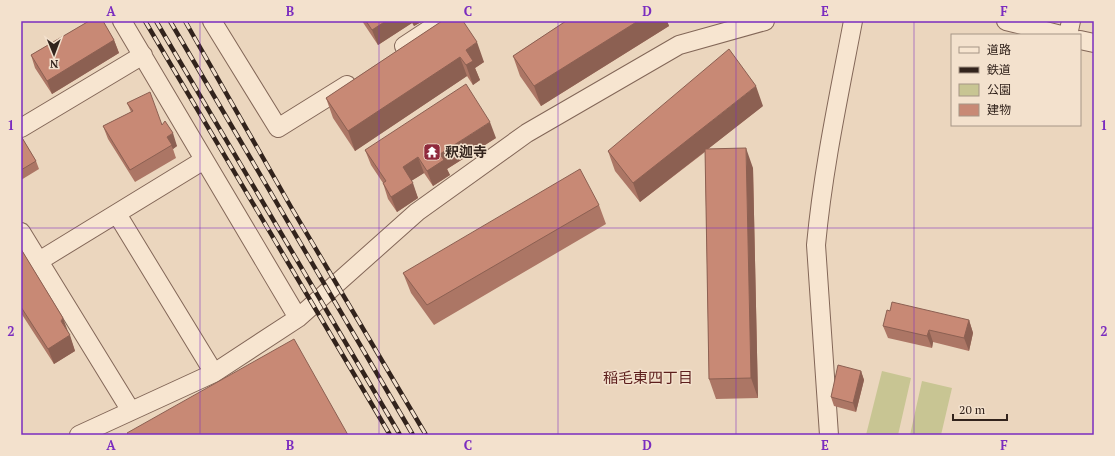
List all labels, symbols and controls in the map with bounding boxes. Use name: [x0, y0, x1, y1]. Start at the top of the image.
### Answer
text: A: [106, 2, 116, 20]
text: B: [286, 2, 294, 20]
text: C: [464, 2, 472, 20]
text: D: [642, 2, 652, 20]
text: E: [821, 2, 829, 20]
text: F: [1000, 2, 1008, 20]
north arrow: [34, 34, 74, 74]
legend: [951, 34, 1081, 126]
text: 道路: [987, 42, 1011, 57]
text: N: [49, 57, 58, 71]
text: 鉄道: [987, 62, 1011, 77]
text: 公園: [987, 82, 1011, 97]
text: 建物: [987, 102, 1011, 117]
text: 1: [7, 116, 15, 134]
text: 1: [1100, 116, 1108, 134]
temple icon: 釈迦寺: [422, 142, 442, 162]
place label: 釈迦寺: [445, 142, 487, 161]
text: 2: [7, 322, 15, 340]
text: 2: [1100, 322, 1108, 340]
district label: 稲毛東四丁目: [603, 367, 693, 387]
scale bar: [953, 396, 1007, 422]
text: 20 m: [959, 402, 986, 417]
text: A: [106, 436, 116, 454]
text: B: [286, 436, 294, 454]
text: C: [464, 436, 472, 454]
text: D: [642, 436, 652, 454]
text: E: [821, 436, 829, 454]
text: F: [1000, 436, 1008, 454]

